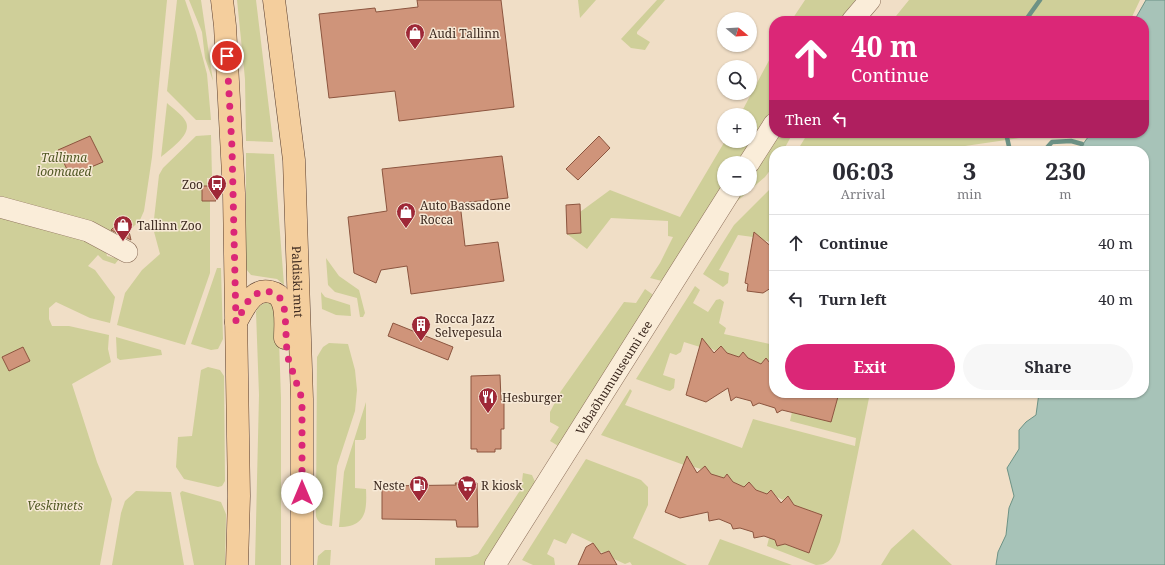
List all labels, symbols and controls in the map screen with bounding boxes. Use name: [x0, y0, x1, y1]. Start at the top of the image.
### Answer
north arrow: [717, 12, 757, 52]
map controls: [717, 12, 757, 196]
shop icon: Audi Tallinn: [404, 22, 426, 50]
place label: Audi Tallinn: [429, 25, 500, 42]
text: 40 m: [851, 27, 918, 65]
icon: ahead: [785, 32, 837, 84]
pin: [210, 39, 244, 73]
icon: arrive: [216, 45, 238, 67]
button: search: [717, 60, 757, 100]
text: Continue: [851, 63, 929, 87]
button: +: [717, 108, 757, 148]
icon: left: [829, 108, 851, 130]
text: Then: [785, 109, 821, 129]
park label: Tallinna loomaaed: [37, 149, 92, 180]
text: 06:03: [832, 154, 894, 187]
text: 3: [963, 154, 976, 187]
text: 230: [1045, 154, 1086, 187]
button: −: [717, 156, 757, 196]
bus stop icon: Zoo: [206, 173, 228, 201]
place label: Zoo: [182, 176, 203, 193]
text: Arrival: [841, 185, 885, 203]
text: min: [957, 185, 982, 203]
text: m: [1059, 185, 1072, 203]
place label: Auto Bassadone Rocca: [420, 197, 511, 228]
shop icon: Auto Bassadone Rocca: [395, 201, 417, 229]
shop icon: Tallinn Zoo: [112, 214, 134, 242]
place label: Tallinn Zoo: [137, 217, 202, 234]
icon: ahead: [785, 232, 807, 254]
text: Continue: [819, 233, 888, 253]
text: 40 m: [1098, 233, 1133, 253]
street label: Paldiski mnt: [288, 246, 308, 318]
icon: left: [785, 288, 807, 310]
text: Turn left: [819, 289, 887, 309]
text: 40 m: [1098, 289, 1133, 309]
place label: Rocca Jazz Selvepesula: [435, 310, 503, 341]
building icon: Rocca Jazz Selvepesula: [410, 314, 432, 342]
street label: Vabaõhumuuseumi tee: [571, 317, 656, 438]
button: Exit: [785, 344, 955, 390]
button: Share: [963, 344, 1133, 390]
restaurant icon: Hesburger: [477, 386, 499, 414]
place label: Hesburger: [502, 389, 563, 406]
position arrow: [281, 472, 323, 514]
fuel station icon: Neste: [408, 474, 430, 502]
supermarket icon: R kiosk: [456, 474, 478, 502]
place label: Neste: [373, 477, 405, 494]
place label: R kiosk: [481, 477, 523, 494]
park label: Veskimets: [27, 497, 83, 514]

